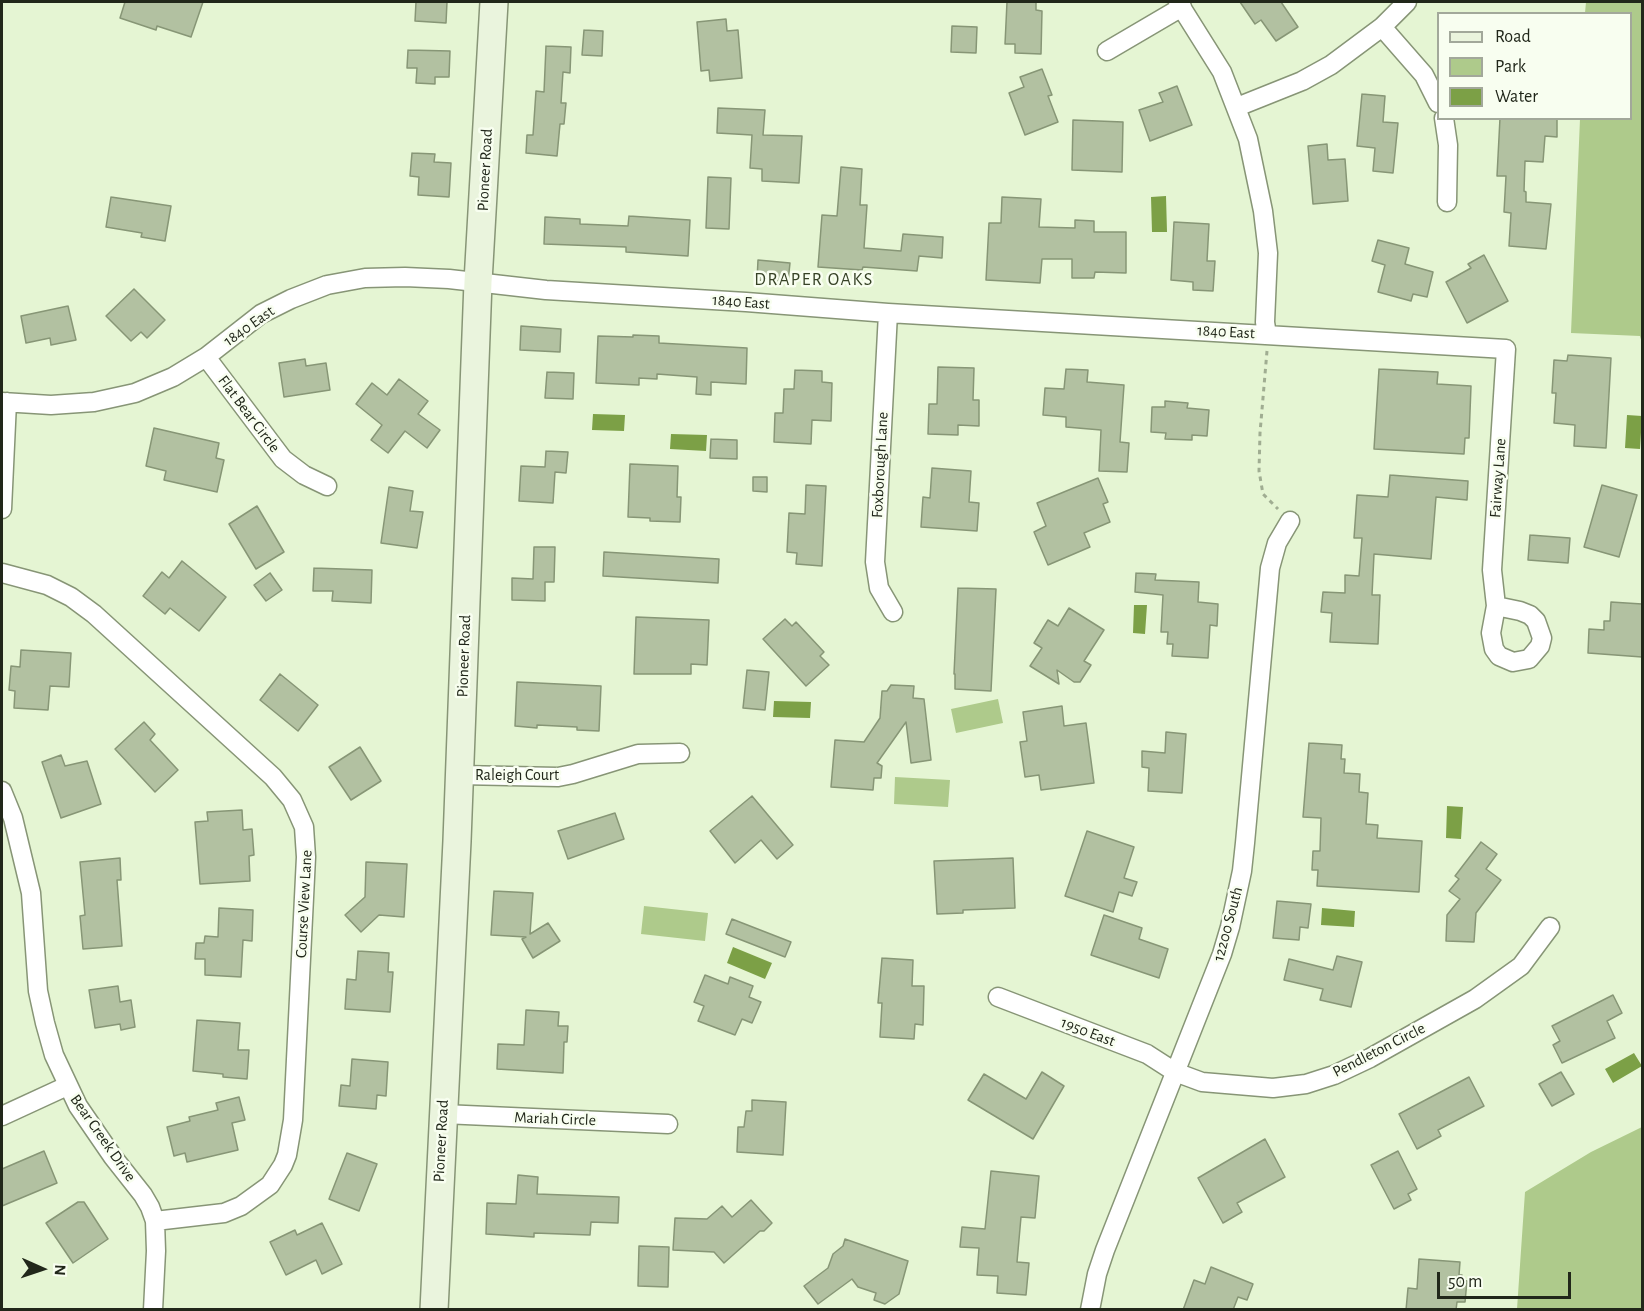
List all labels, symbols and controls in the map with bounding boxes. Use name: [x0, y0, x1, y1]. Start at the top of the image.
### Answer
legend: [1437, 12, 1632, 120]
text: Road: [1495, 28, 1531, 46]
text: Park: [1495, 58, 1526, 76]
text: Water: [1495, 88, 1538, 106]
street label: Pioneer Road: [473, 128, 497, 212]
district label: DRAPER OAKS: [754, 269, 874, 291]
street label: 1840 East: [712, 290, 770, 314]
street label: 1840 East: [220, 302, 278, 350]
street label: 1840 East: [1197, 321, 1255, 343]
street label: Flat Bear Circle: [214, 372, 284, 456]
street label: Foxborough Lane: [868, 411, 892, 519]
street label: Fairway Lane: [1486, 438, 1510, 518]
street label: Pioneer Road: [453, 614, 475, 698]
street label: Raleigh Court: [475, 765, 559, 785]
street label: Course View Lane: [292, 849, 316, 959]
street label: 12200 South: [1209, 885, 1247, 963]
street label: 1950 East: [1058, 1013, 1118, 1051]
street label: Pendleton Circle: [1330, 1018, 1428, 1082]
street label: Bear Creek Drive: [66, 1091, 140, 1185]
street label: Pioneer Road: [429, 1099, 453, 1183]
street label: Mariah Circle: [514, 1108, 596, 1130]
north arrow: [12, 1239, 72, 1299]
scale bar: [1440, 1260, 1574, 1298]
text: N: [52, 1264, 68, 1276]
text: 50 m: [1448, 1273, 1482, 1291]

